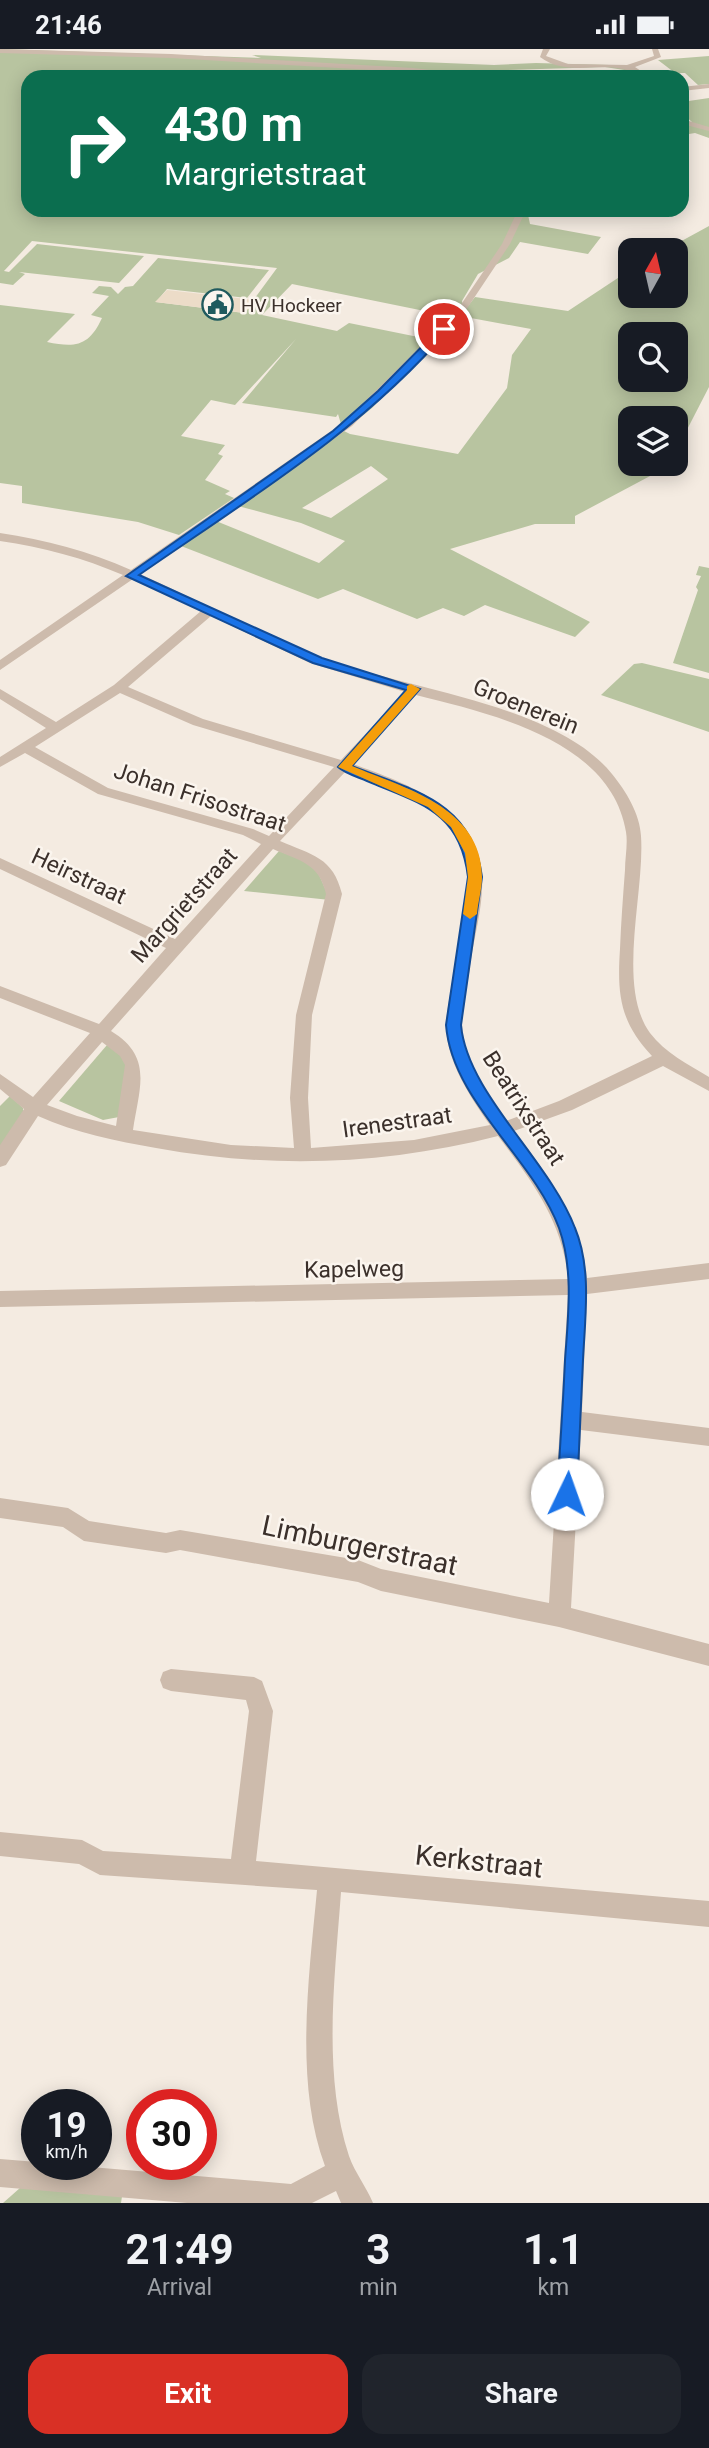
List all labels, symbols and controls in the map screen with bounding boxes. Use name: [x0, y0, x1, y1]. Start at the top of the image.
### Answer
text: 21:46: [35, 10, 102, 40]
text: 430 m: [164, 96, 303, 153]
icon: right: [49, 98, 140, 189]
text: Margrietstraat: [164, 155, 366, 193]
north arrow: [618, 238, 688, 308]
map controls: [618, 238, 688, 476]
public building icon: HV Hockeer: [201, 288, 235, 322]
place label: HV Hockeer: [241, 294, 342, 317]
pin: [414, 299, 474, 359]
icon: arrive: [425, 310, 463, 348]
button: search: [618, 322, 688, 392]
button: layers: [618, 406, 688, 476]
street label: Groenerein: [469, 673, 583, 740]
street label: Johan Frisostraat: [110, 757, 289, 838]
street label: Margrietstraat: [126, 842, 243, 968]
street label: Heirstraat: [27, 843, 130, 910]
street label: Beatrixstraat: [477, 1046, 570, 1170]
street label: Irenestraat: [341, 1101, 454, 1144]
street label: Kapelweg: [304, 1255, 404, 1284]
position arrow: [530, 1457, 604, 1531]
street label: Limburgerstraat: [259, 1509, 461, 1582]
street label: Kerkstraat: [414, 1838, 544, 1885]
speed limit sign: 30: [126, 2089, 217, 2180]
text: 19: [46, 2105, 87, 2146]
text: km/h: [45, 2141, 88, 2162]
text: 21:49: [125, 2225, 234, 2274]
text: 3: [366, 2225, 390, 2274]
text: 1.1: [523, 2225, 583, 2274]
text: Arrival: [147, 2274, 212, 2301]
text: min: [359, 2274, 398, 2301]
text: km: [537, 2274, 569, 2301]
button: Exit: [28, 2354, 348, 2434]
button: Share: [362, 2354, 681, 2434]

